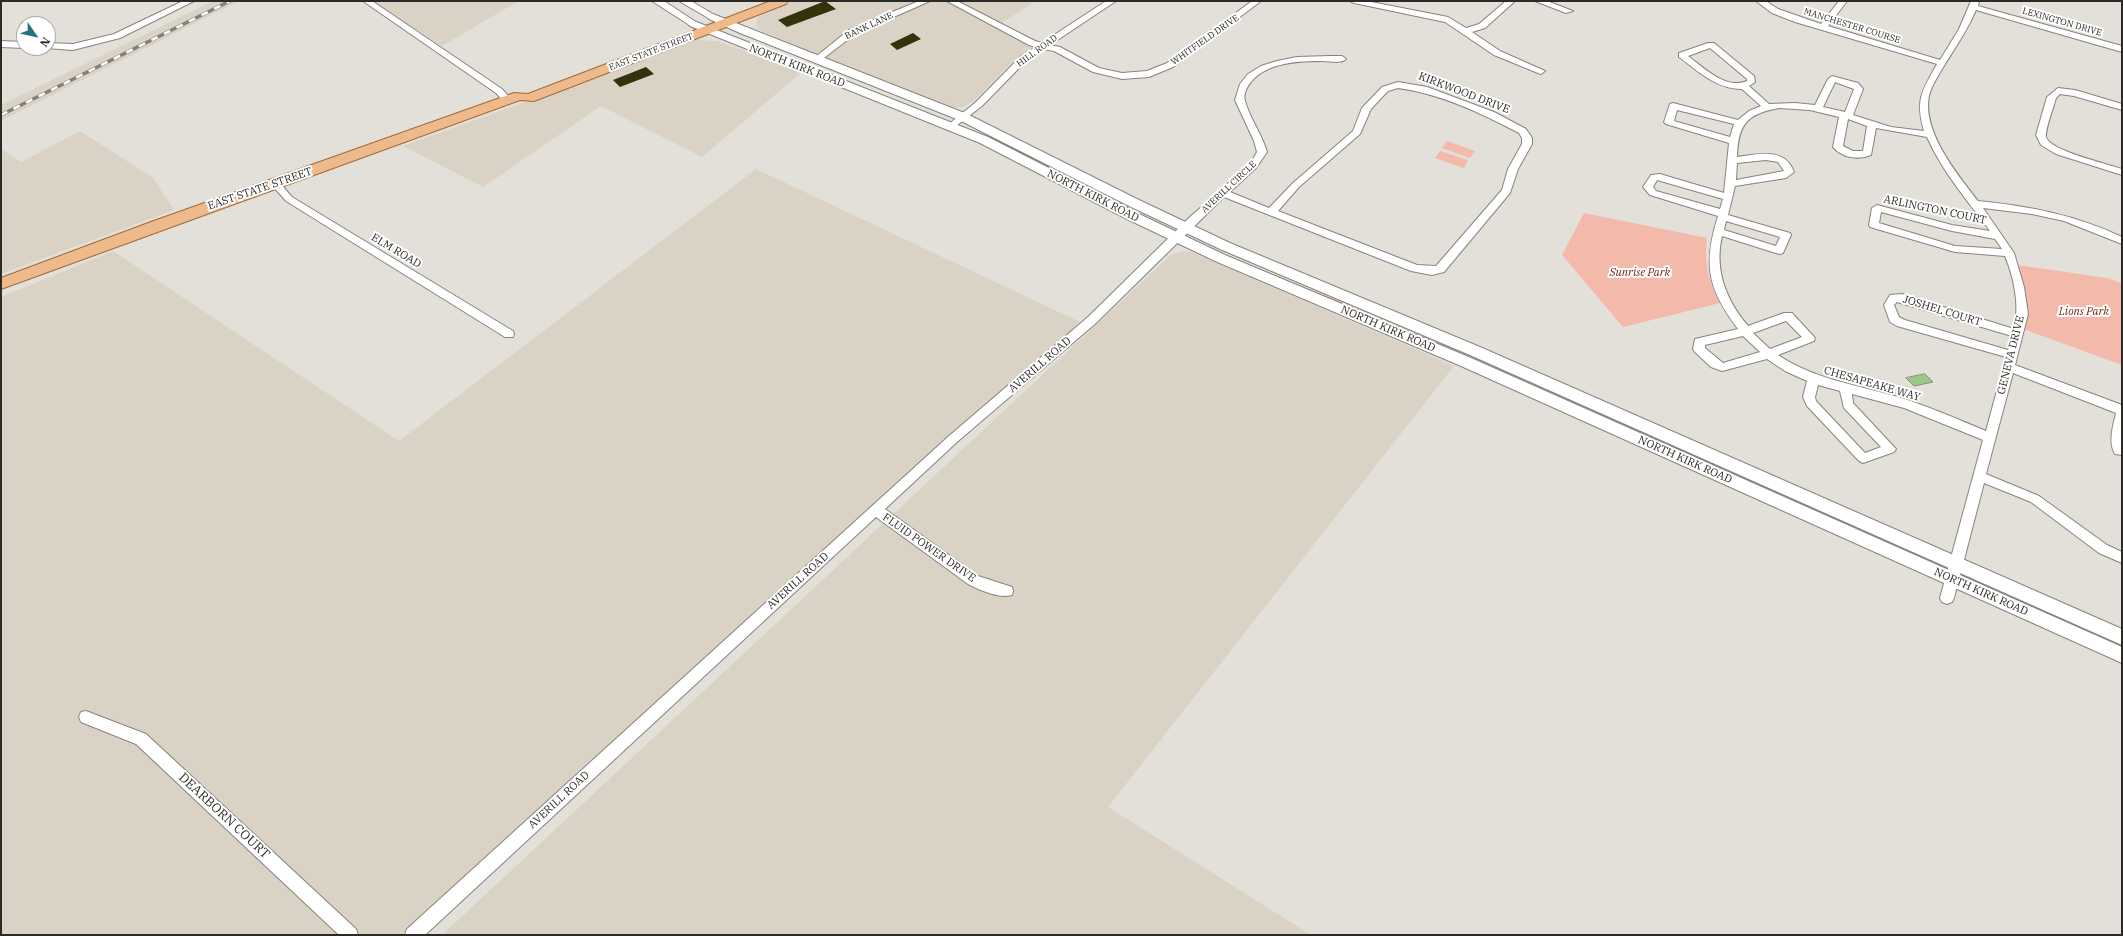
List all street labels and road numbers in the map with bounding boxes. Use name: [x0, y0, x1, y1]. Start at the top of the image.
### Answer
street label: LEXINGTON DRIVE: [2021, 5, 2103, 39]
street label: MANCHESTER COURSE: [1802, 6, 1902, 46]
street label: BANK LANE: [843, 10, 895, 42]
street label: WHITFIELD DRIVE: [1169, 13, 1241, 67]
street label: EAST STATE STREET: [607, 31, 695, 73]
street label: HILL ROAD: [1015, 33, 1059, 69]
street label: NORTH KIRK ROAD: [747, 42, 847, 90]
street label: KIRKWOOD DRIVE: [1416, 70, 1512, 116]
street label: AVERILL CIRCLE: [1199, 159, 1259, 215]
street label: EAST STATE STREET: [206, 165, 314, 213]
street label: NORTH KIRK ROAD: [1045, 167, 1141, 225]
street label: ARLINGTON COURT: [1882, 193, 1988, 227]
street label: ELM ROAD: [369, 231, 423, 271]
street label: JOSHEL COURT: [1901, 293, 1983, 329]
street label: NORTH KIRK ROAD: [1339, 303, 1437, 355]
street label: GENEVA DRIVE: [1995, 314, 2027, 396]
street label: AVERILL ROAD: [1006, 334, 1074, 396]
street label: CHESAPEAKE WAY: [1822, 364, 1922, 404]
street label: NORTH KIRK ROAD: [1636, 433, 1734, 487]
street label: FLUID POWER DRIVE: [880, 511, 978, 585]
street label: AVERILL ROAD: [764, 550, 832, 612]
street label: NORTH KIRK ROAD: [1932, 565, 2030, 619]
street label: AVERILL ROAD: [526, 768, 592, 832]
street label: DEARBORN COURT: [175, 770, 273, 862]

